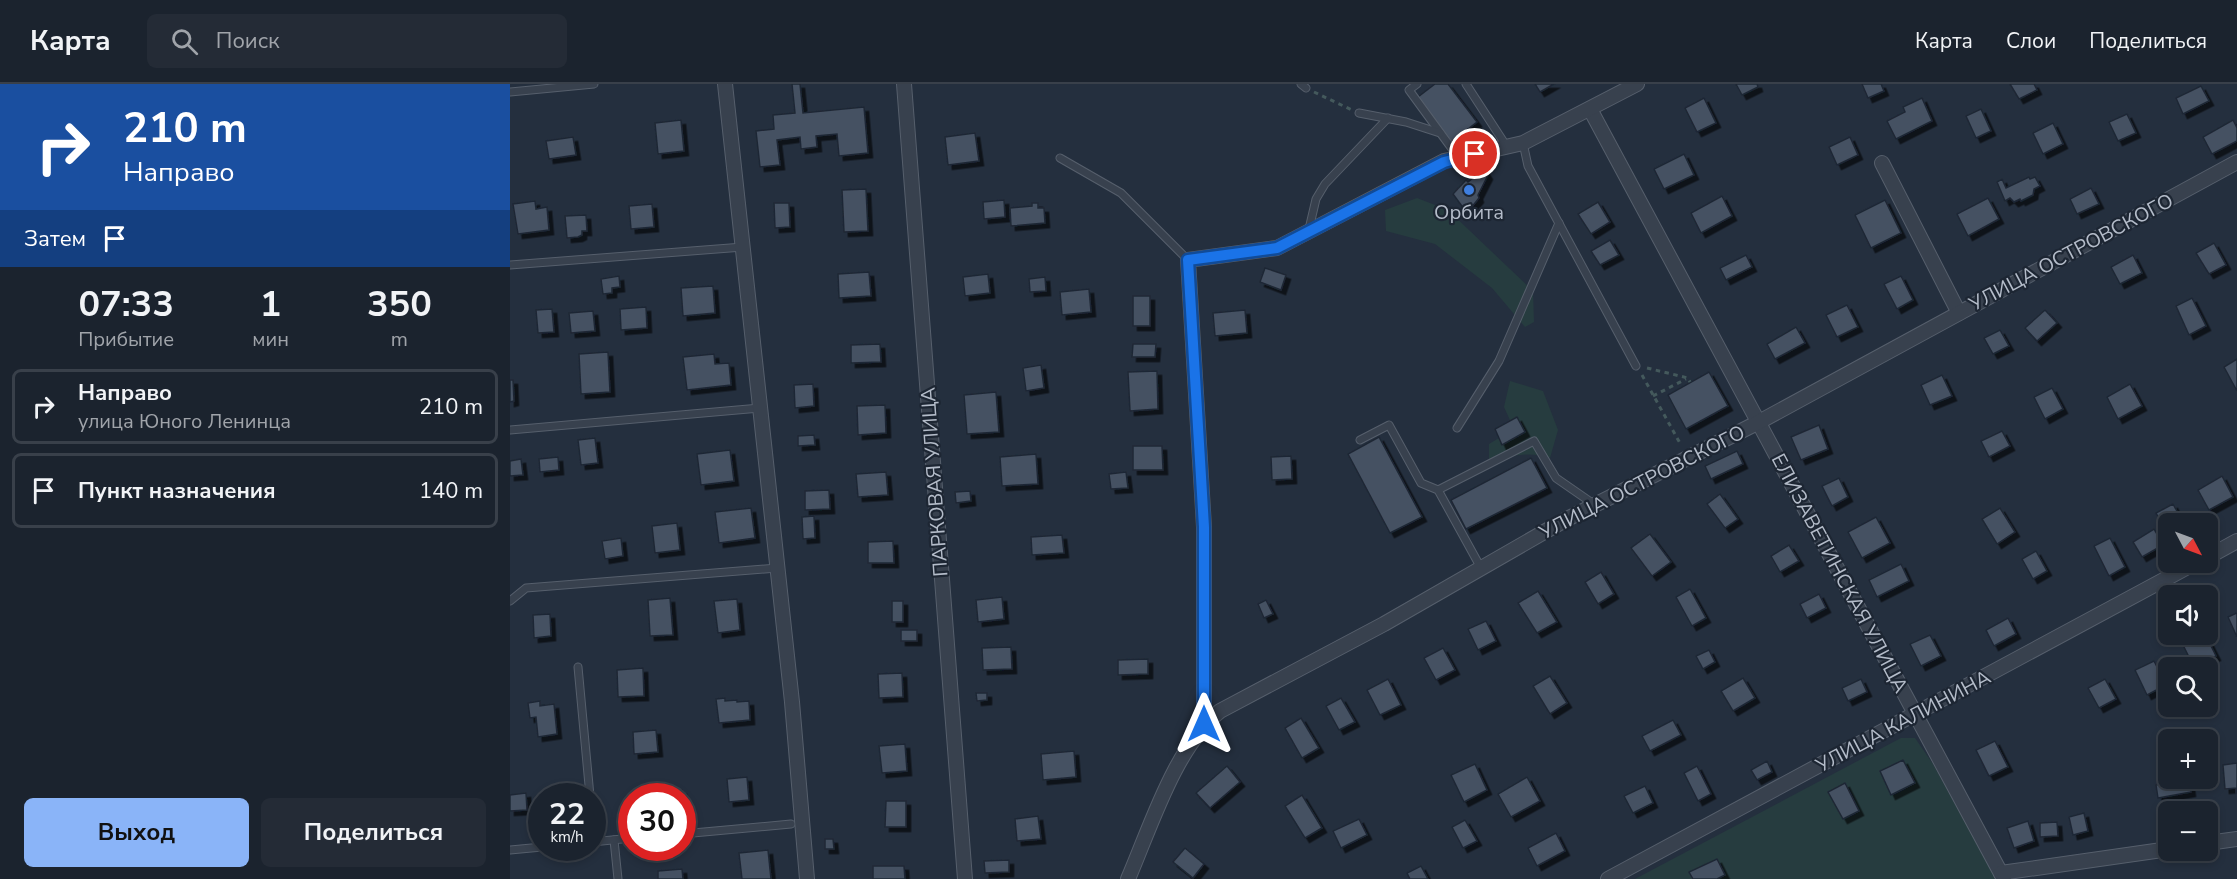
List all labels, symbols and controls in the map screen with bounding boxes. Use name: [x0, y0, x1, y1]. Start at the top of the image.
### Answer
search box: [147, 14, 567, 68]
text: Карта: [30, 22, 111, 60]
icon: search: [168, 25, 201, 58]
text: Поиск: [216, 26, 280, 56]
text: Карта: [1915, 27, 1973, 55]
text: Слои: [2006, 27, 2056, 55]
text: Поделиться: [2089, 27, 2207, 55]
text: 210 m: [123, 100, 247, 157]
icon: right: [24, 108, 102, 186]
pin: [1449, 128, 1500, 179]
icon: arrive: [1458, 137, 1491, 170]
text: Направо: [123, 154, 234, 191]
marker: Орбита: [1462, 183, 1476, 197]
street label: УЛИЦА ОСТРОВСКОГО: [1964, 187, 2178, 318]
place label: Орбита: [1434, 199, 1504, 226]
icon: arrive: [98, 222, 131, 255]
text: Затем: [24, 224, 86, 254]
text: 07:33: [78, 280, 174, 329]
text: 1: [260, 280, 281, 329]
text: 350: [367, 280, 432, 329]
text: Прибытие: [78, 326, 174, 353]
text: мин: [252, 326, 289, 353]
text: m: [391, 326, 408, 353]
text: Направо: [78, 378, 172, 408]
street label: ПАРКОВАЯ УЛИЦА: [914, 386, 955, 578]
icon: right: [27, 390, 60, 423]
text: 210 m: [419, 392, 483, 422]
text: улица Юного Ленинца: [78, 408, 291, 435]
street label: УЛИЦА ОСТРОВСКОГО: [1534, 419, 1750, 547]
street label: ЕЛИЗАВЕТИНСКАЯ УЛИЦА: [1765, 449, 1914, 698]
icon: arrive: [27, 474, 60, 507]
text: Пункт назначения: [78, 476, 276, 506]
text: 140 m: [419, 476, 483, 506]
north arrow: [2158, 513, 2218, 573]
map controls: [2158, 513, 2218, 861]
button: sound: [2158, 585, 2218, 645]
button: search: [2158, 657, 2218, 717]
street label: УЛИЦА КАЛИНИНА: [1810, 664, 1996, 779]
position arrow: [1172, 692, 1236, 756]
button: +: [2158, 729, 2218, 789]
speed limit sign: 30: [618, 783, 696, 861]
text: 22: [549, 794, 585, 835]
button: Выход: [24, 798, 249, 867]
button: Поделиться: [261, 798, 486, 867]
button: −: [2158, 801, 2218, 861]
text: km/h: [550, 827, 584, 847]

